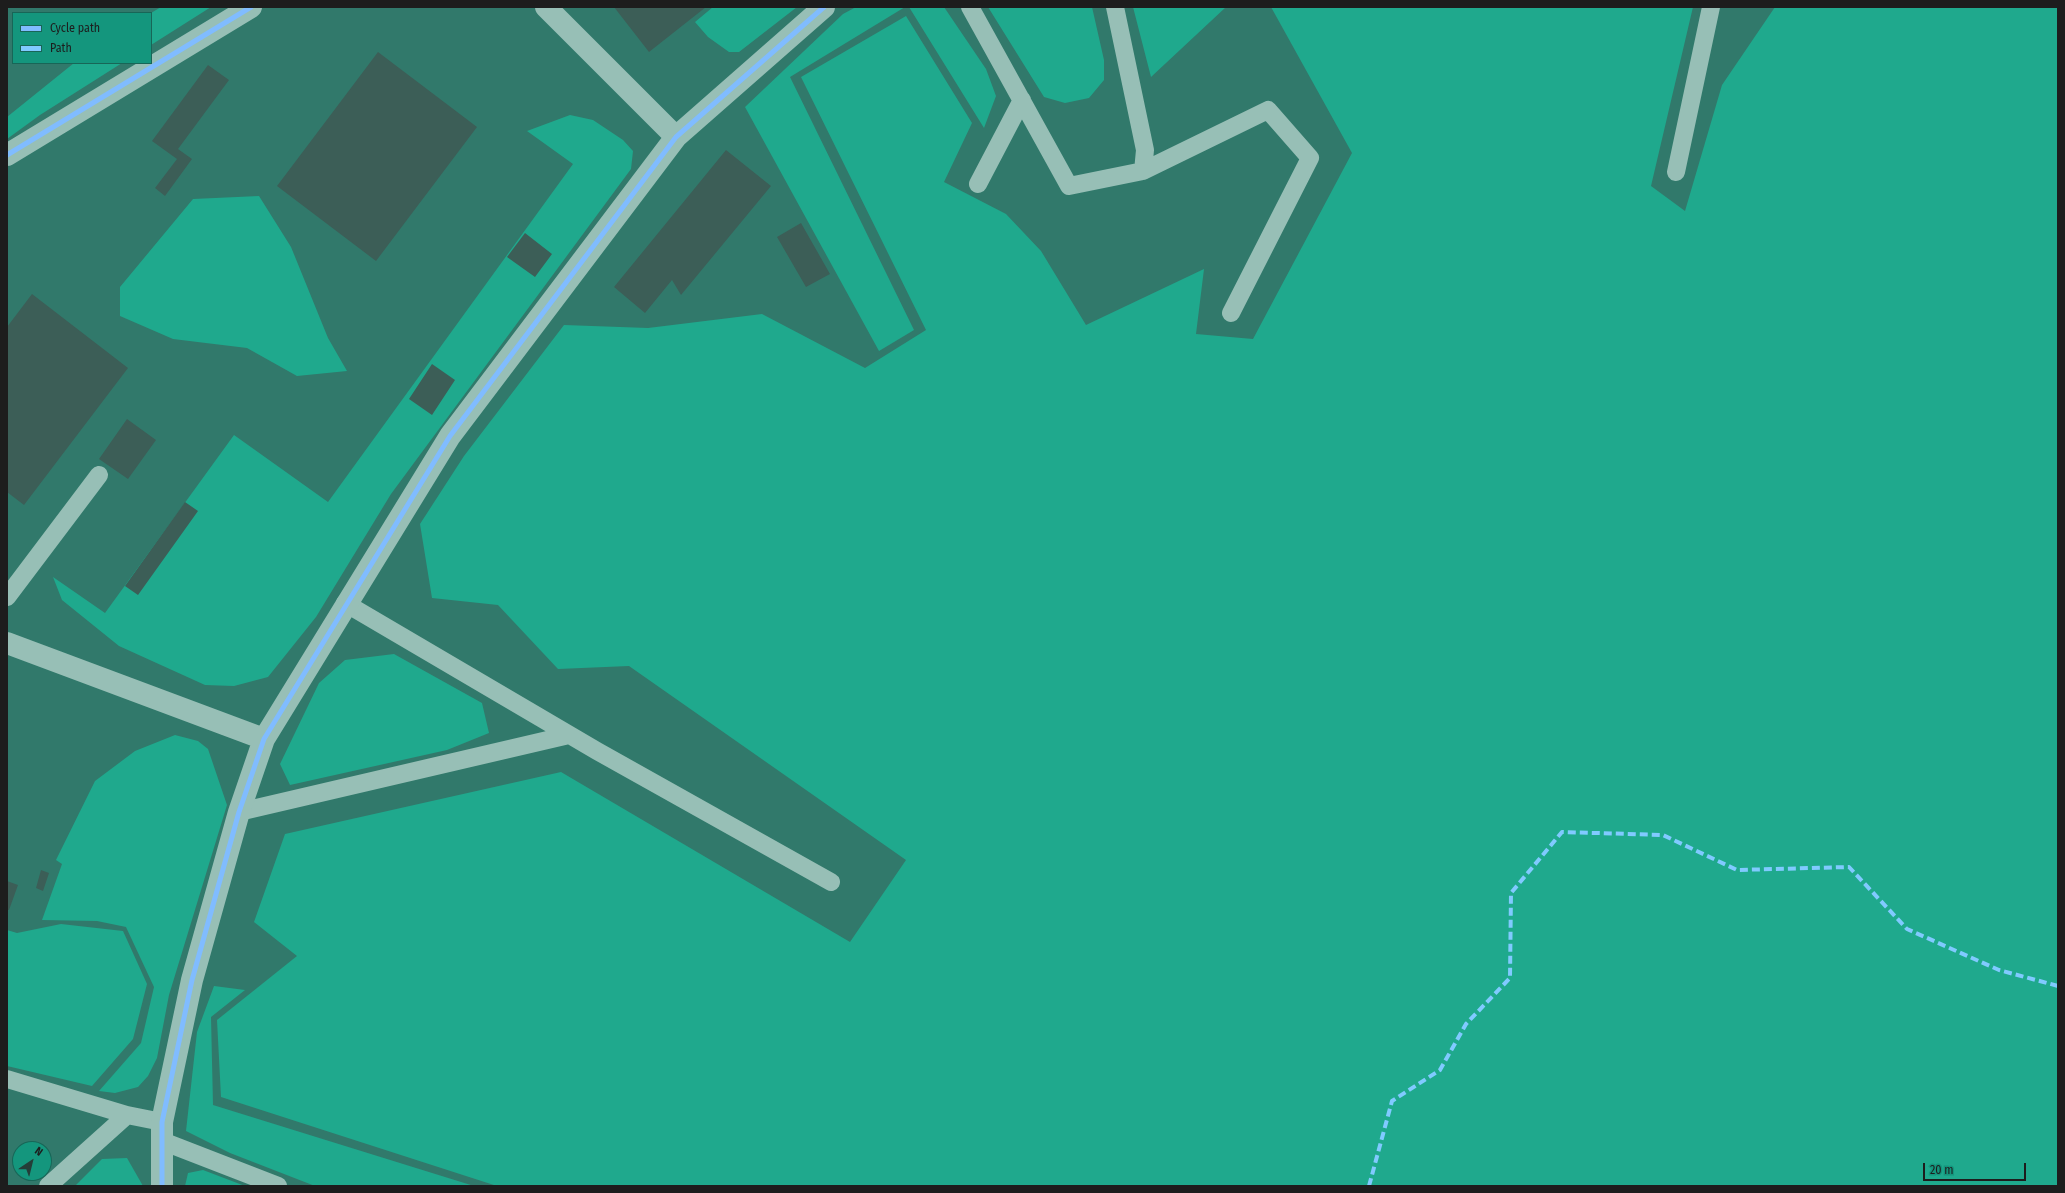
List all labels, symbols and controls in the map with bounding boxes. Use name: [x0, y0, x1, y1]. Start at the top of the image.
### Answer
legend: [12, 12, 152, 64]
text: Cycle path: [50, 21, 100, 35]
text: Path: [50, 41, 72, 55]
north arrow: [12, 1141, 52, 1181]
text: N: [32, 1144, 45, 1159]
scale bar: [1925, 1155, 2028, 1181]
text: 20 m: [1930, 1163, 1954, 1177]

